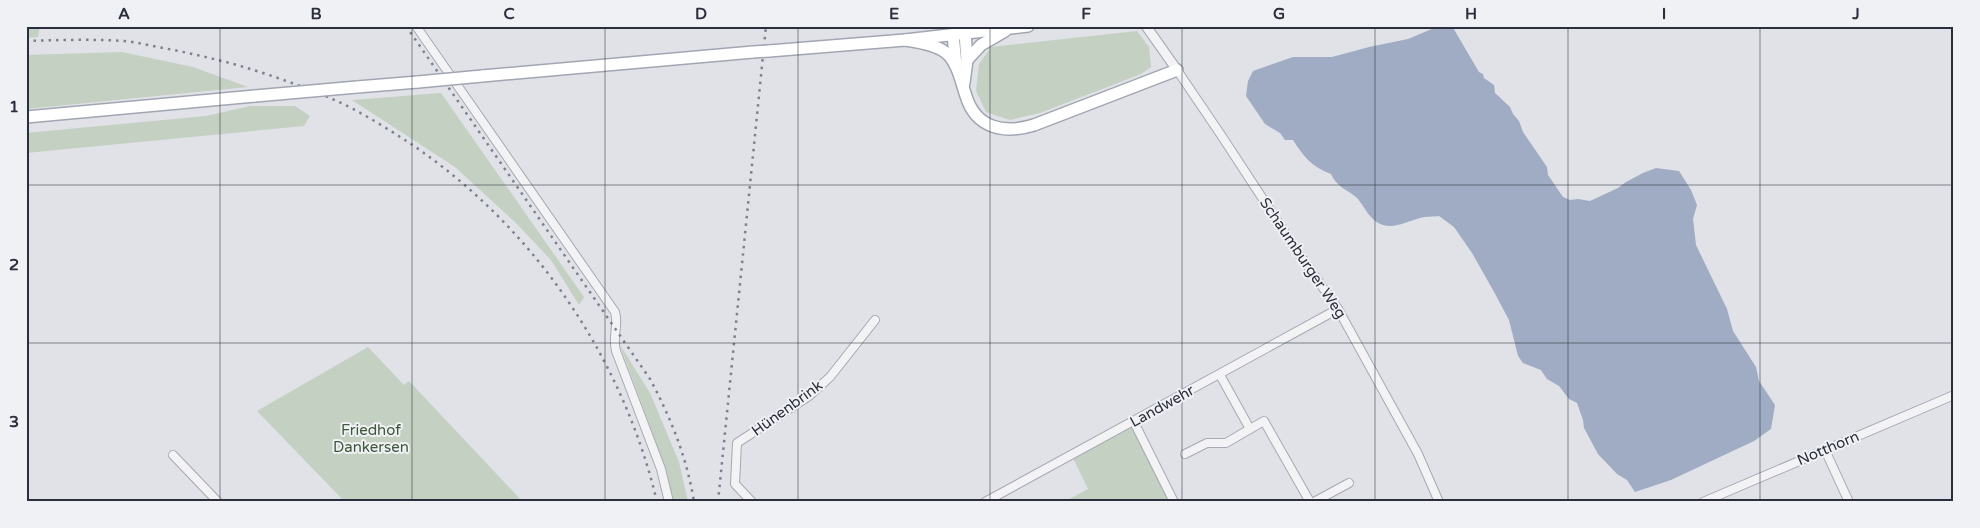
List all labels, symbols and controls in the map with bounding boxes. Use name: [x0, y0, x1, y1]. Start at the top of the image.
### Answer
text: A: [118, 4, 130, 24]
text: B: [310, 4, 322, 24]
text: C: [503, 4, 515, 24]
text: D: [695, 4, 707, 24]
text: E: [889, 4, 899, 24]
text: F: [1081, 4, 1091, 24]
text: G: [1273, 4, 1285, 24]
text: H: [1465, 4, 1477, 24]
text: I: [1662, 4, 1666, 24]
text: J: [1851, 4, 1860, 24]
text: 1: [9, 97, 19, 117]
street label: Schaumburger Weg: [1256, 194, 1350, 322]
text: 2: [9, 255, 19, 275]
street label: Hünenbrink: [748, 376, 826, 440]
street label: Landwehr: [1127, 381, 1198, 431]
text: 3: [9, 412, 19, 432]
park label: Friedhof Dankersen: [333, 421, 409, 456]
street label: Notthorn: [1794, 427, 1862, 469]

